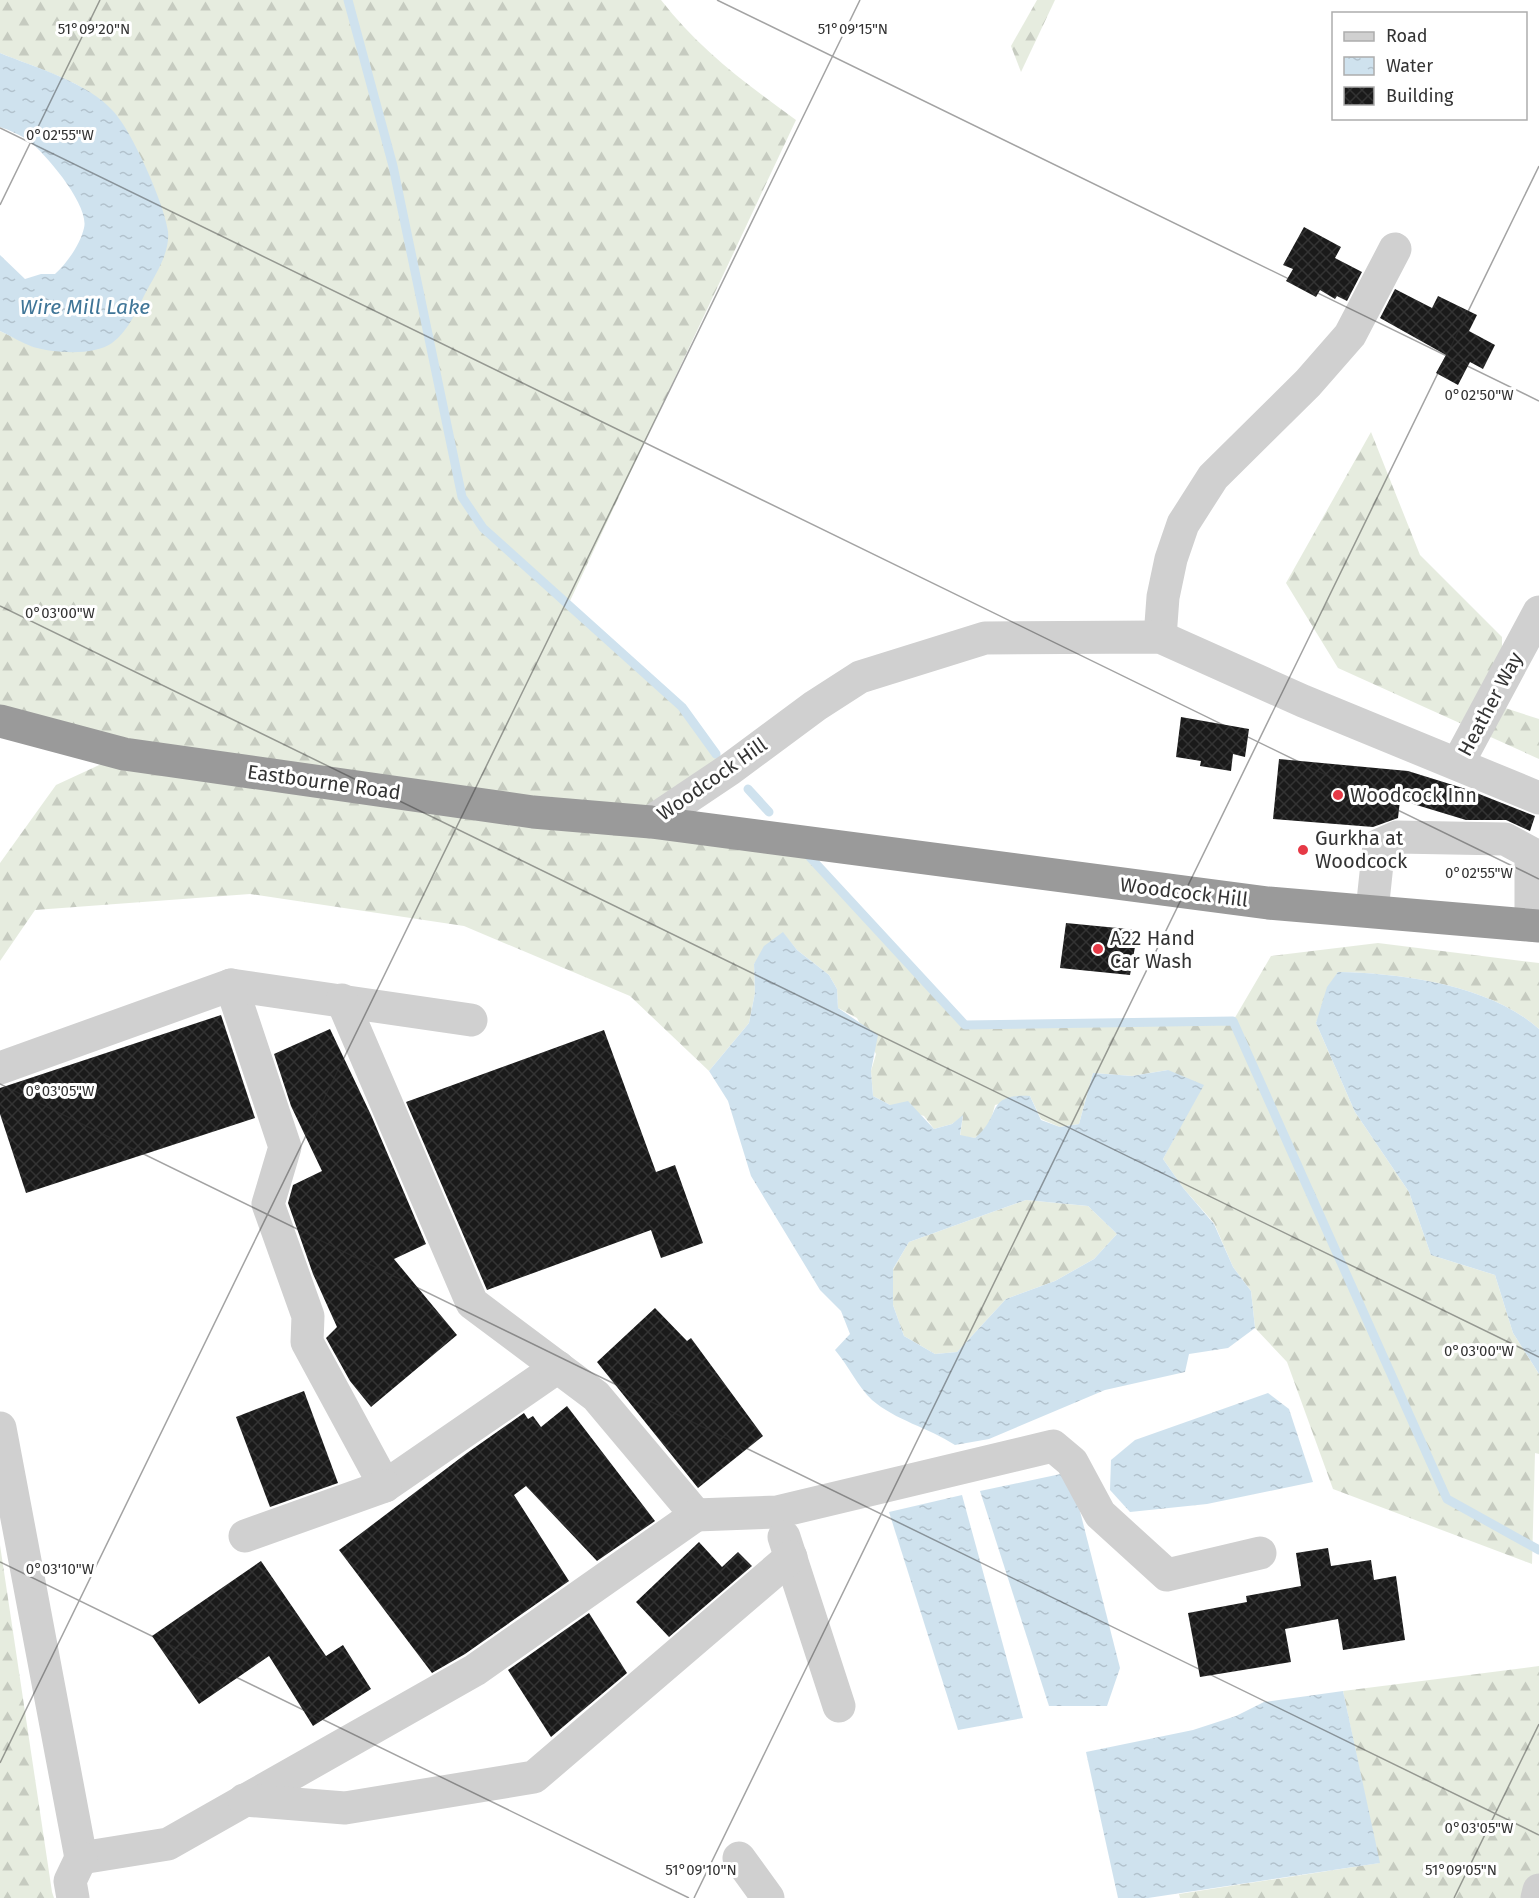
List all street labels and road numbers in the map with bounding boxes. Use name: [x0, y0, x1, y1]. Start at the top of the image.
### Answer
street label: Heather Way: [1453, 648, 1528, 760]
street label: Woodcock Hill: [652, 732, 772, 826]
street label: Eastbourne Road: [246, 759, 402, 805]
street label: Woodcock Hill: [1119, 872, 1249, 912]

